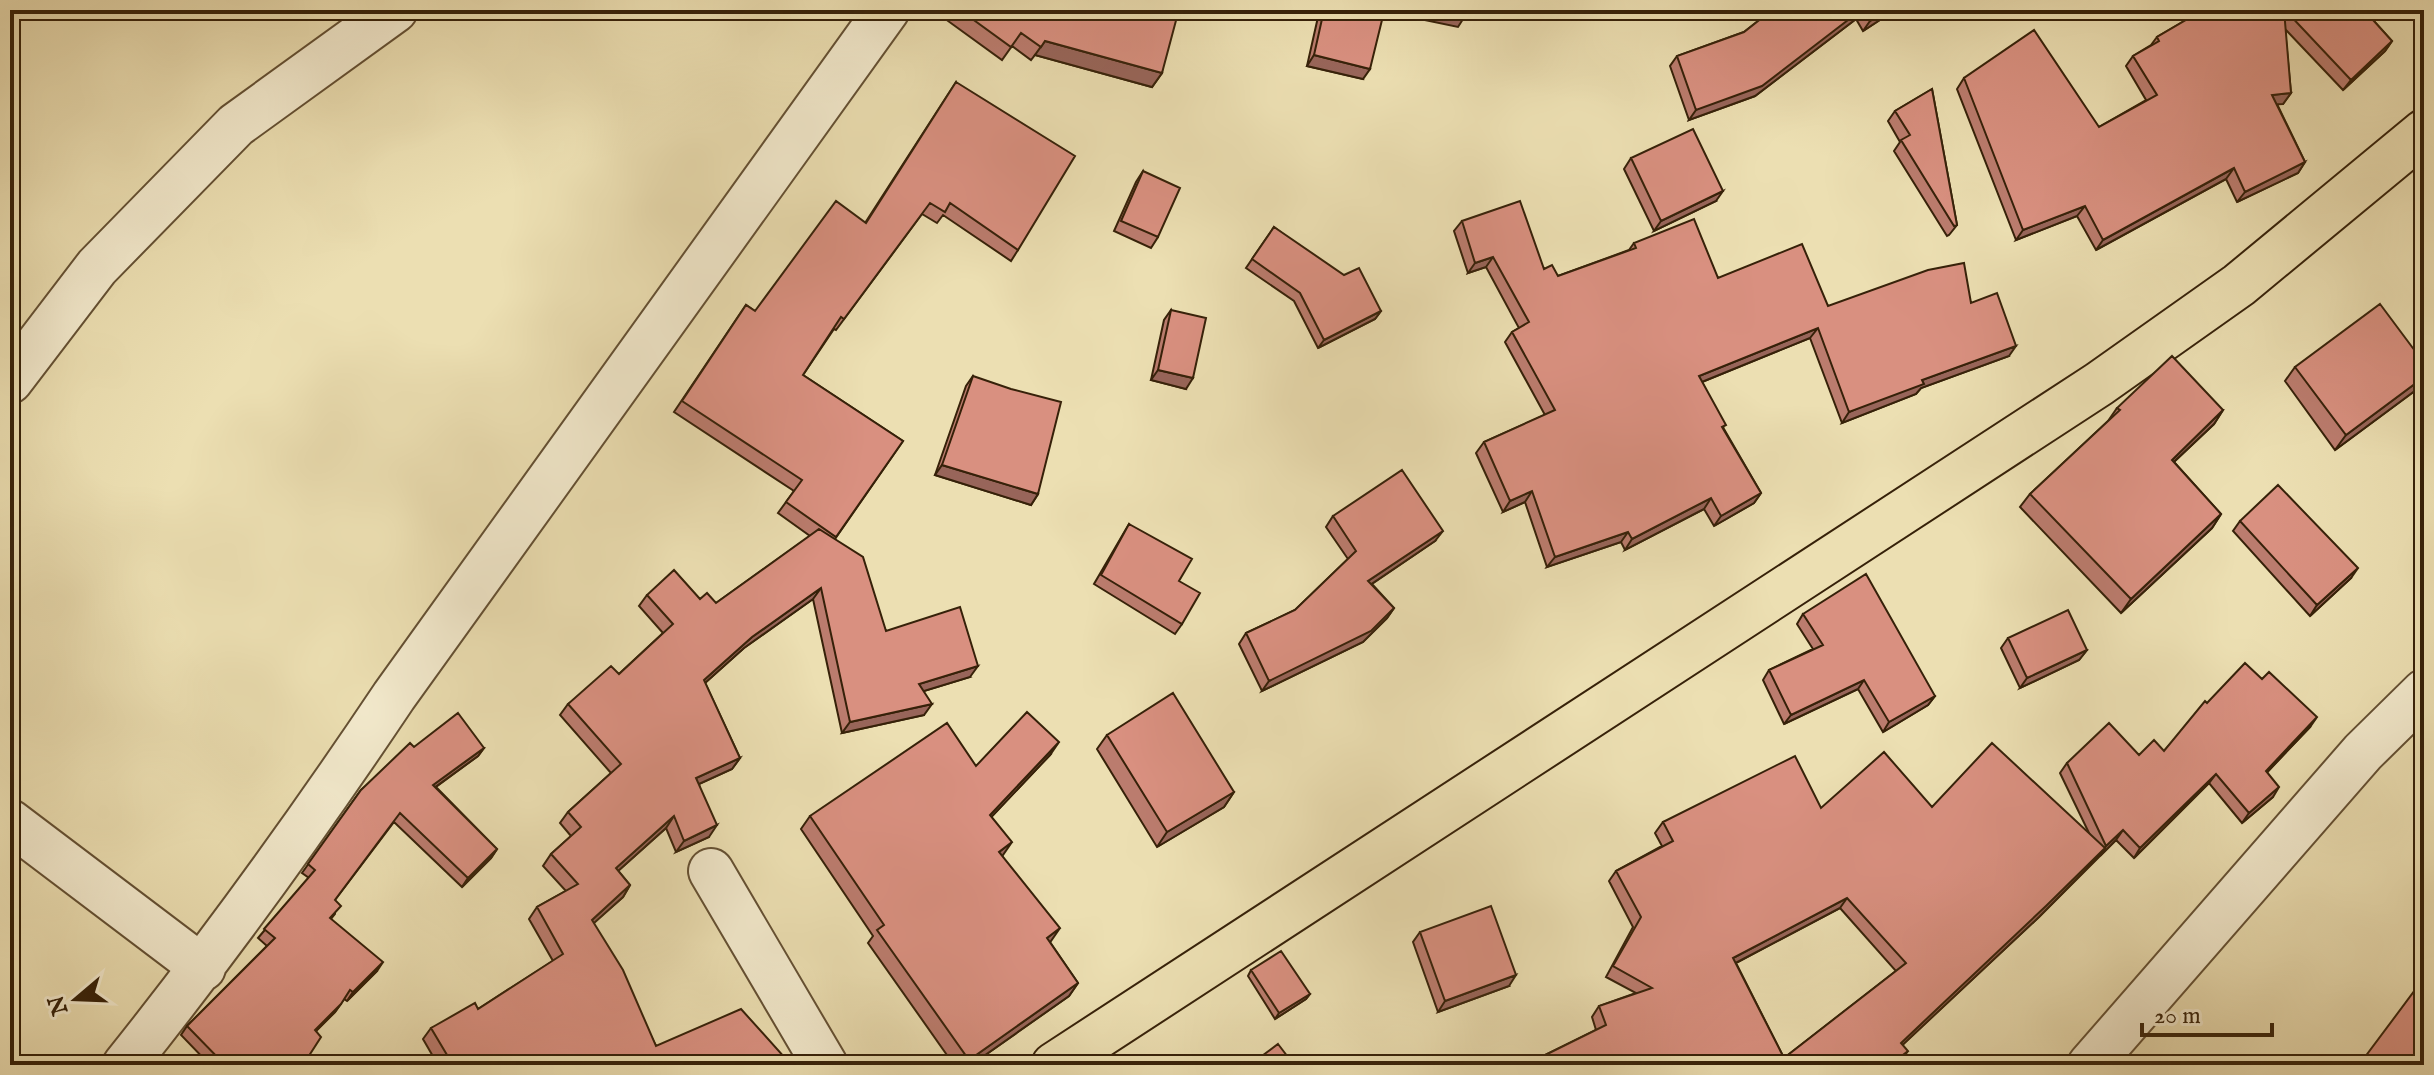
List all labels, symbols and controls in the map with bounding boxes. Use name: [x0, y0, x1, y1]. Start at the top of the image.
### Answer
north arrow: [36, 959, 116, 1039]
scale bar: [2142, 987, 2272, 1037]
text: N: [43, 991, 76, 1019]
text: 20 m: [2154, 1001, 2201, 1032]

